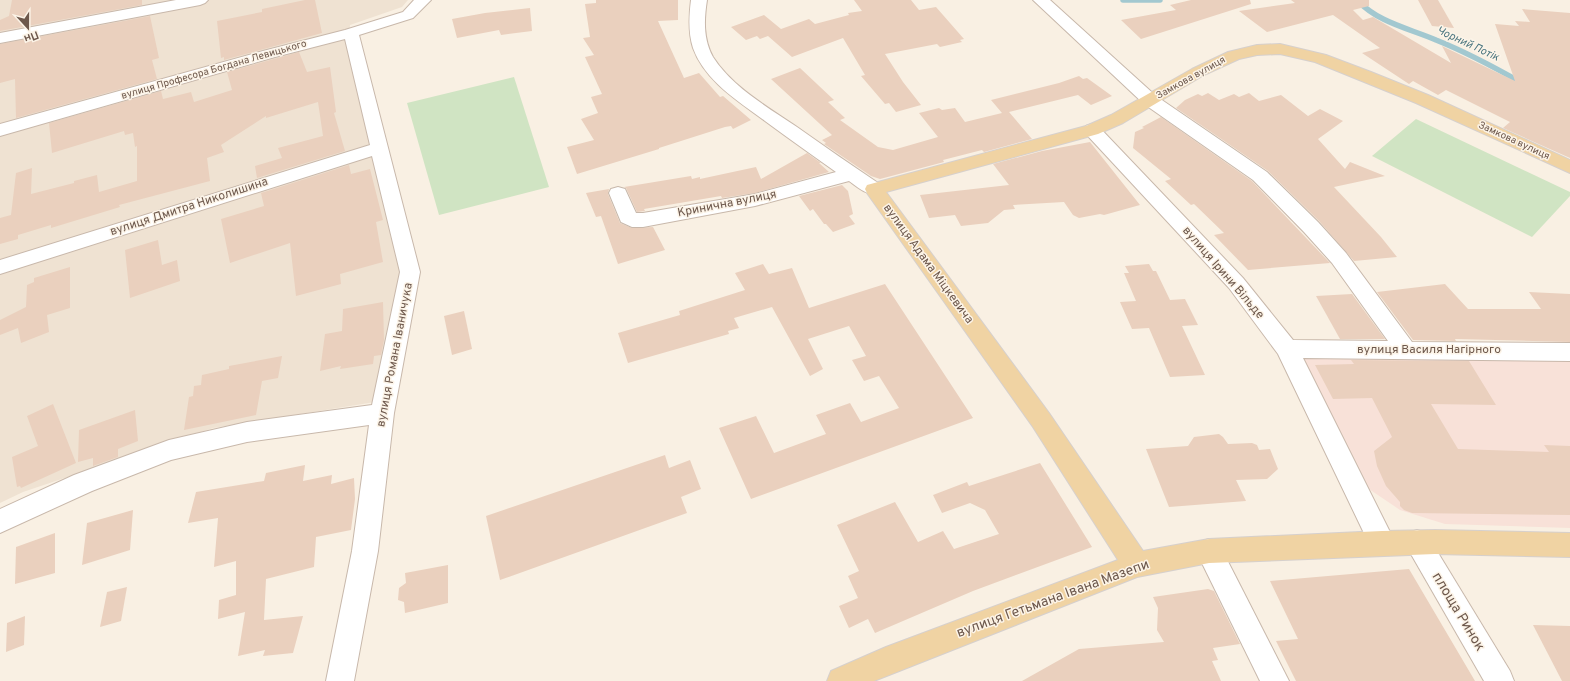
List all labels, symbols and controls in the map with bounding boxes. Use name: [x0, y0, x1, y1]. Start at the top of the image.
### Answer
north arrow: [8, 8, 48, 48]
water label: Чорний Потік: [1435, 23, 1502, 65]
text: Пн: [22, 27, 41, 46]
street label: вулиця Професора Богдана Левицького: [120, 37, 309, 103]
street label: Замкова вулиця: [1154, 54, 1228, 102]
street label: Замкова вулиця: [1476, 119, 1552, 163]
street label: вулиця Дмитра Николишина: [108, 174, 270, 240]
street label: Кринична вулиця: [676, 187, 778, 221]
street label: вулиця Адама Міцкевича: [879, 201, 977, 327]
street label: вулиця Ірини Вільде: [1178, 223, 1268, 323]
street label: вулиця Романа Іваничука: [373, 281, 417, 429]
street label: вулиця Василя Нагірного: [1357, 342, 1501, 358]
street label: вулиця Гетьмана Івана Мазепи: [954, 556, 1152, 642]
street label: площа Ринок: [1428, 570, 1488, 654]

